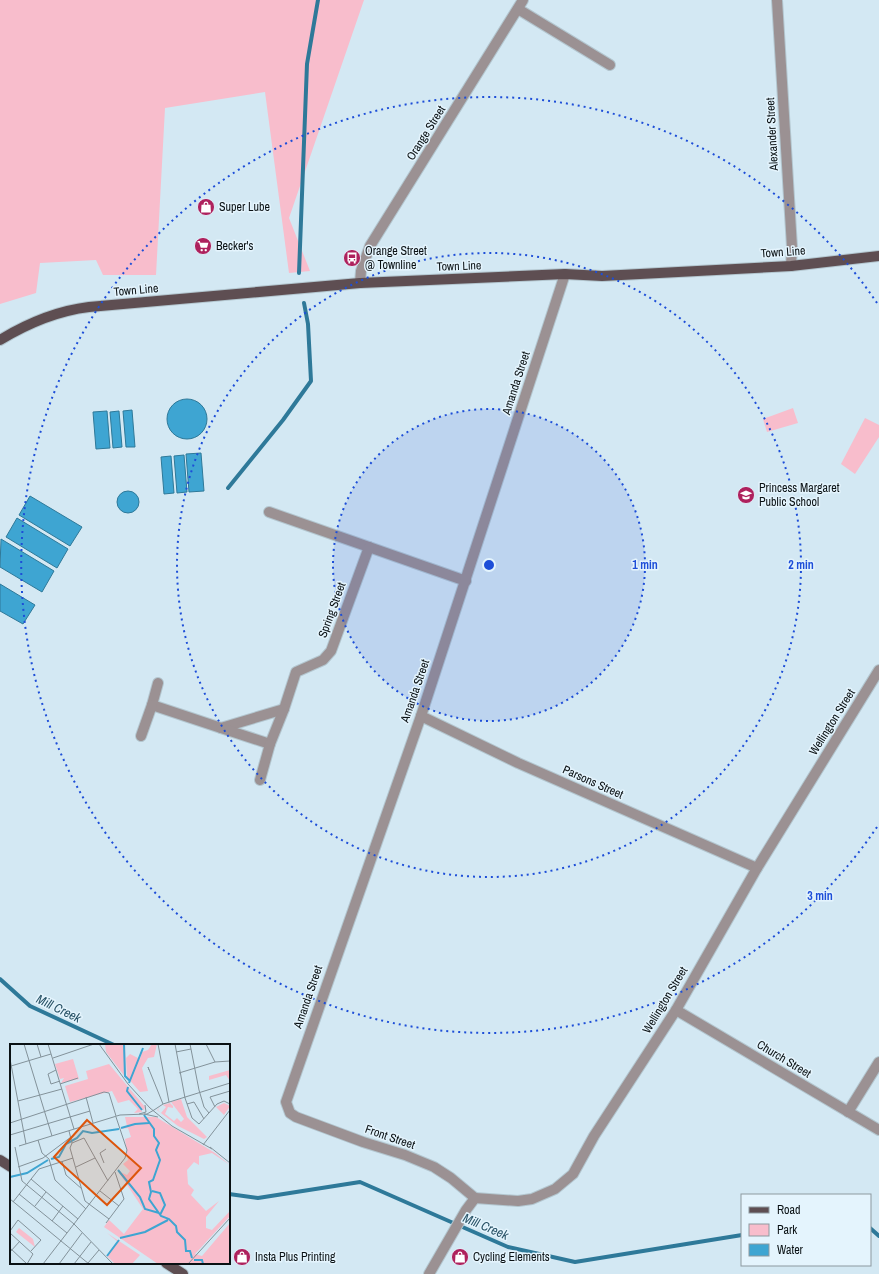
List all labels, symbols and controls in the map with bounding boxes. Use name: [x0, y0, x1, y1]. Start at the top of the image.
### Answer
street label: Alexander Street: [762, 97, 782, 172]
street label: Orange Street: [403, 102, 449, 163]
shop icon: Super Lube: [196, 197, 216, 217]
place label: Super Lube: [219, 199, 270, 215]
supermarket icon: Becker's: [193, 236, 213, 256]
place label: Becker's: [216, 238, 254, 254]
street label: Town Line: [760, 242, 806, 262]
place label: Orange Street @ Townline: [365, 243, 427, 273]
bus stop icon: Orange Street @ Townline: [342, 248, 362, 268]
street label: Town Line: [436, 257, 482, 275]
street label: Town Line: [113, 280, 159, 300]
street label: Amanda Street: [498, 349, 534, 418]
place label: Princess Margaret Public School: [759, 480, 840, 510]
school or university icon: Princess Margaret Public School: [736, 485, 756, 505]
text: 1 min: [632, 557, 658, 573]
text: 2 min: [788, 557, 814, 573]
centre of rings: [482, 558, 496, 572]
street label: Spring Street: [315, 580, 350, 640]
street label: Amanda Street: [396, 657, 433, 726]
street label: Wellington Street: [805, 686, 859, 758]
street label: Parsons Street: [560, 761, 626, 803]
text: 3 min: [807, 888, 833, 904]
street label: Amanda Street: [289, 963, 326, 1032]
street label: Wellington Street: [639, 963, 691, 1036]
water label: Mill Creek: [33, 990, 85, 1027]
street label: Church Street: [754, 1037, 814, 1082]
inset map: [10, 1044, 230, 1264]
street label: Front Street: [363, 1121, 417, 1153]
legend: [741, 1194, 871, 1266]
text: Road: [777, 1202, 801, 1218]
water label: Mill Creek: [460, 1209, 512, 1244]
text: Park: [777, 1222, 797, 1238]
text: Water: [777, 1242, 804, 1258]
shop icon: Insta Plus Printing: [232, 1247, 252, 1267]
shop icon: Cycling Elements: [450, 1247, 470, 1267]
place label: Insta Plus Printing: [255, 1249, 336, 1265]
place label: Cycling Elements: [473, 1249, 550, 1265]

